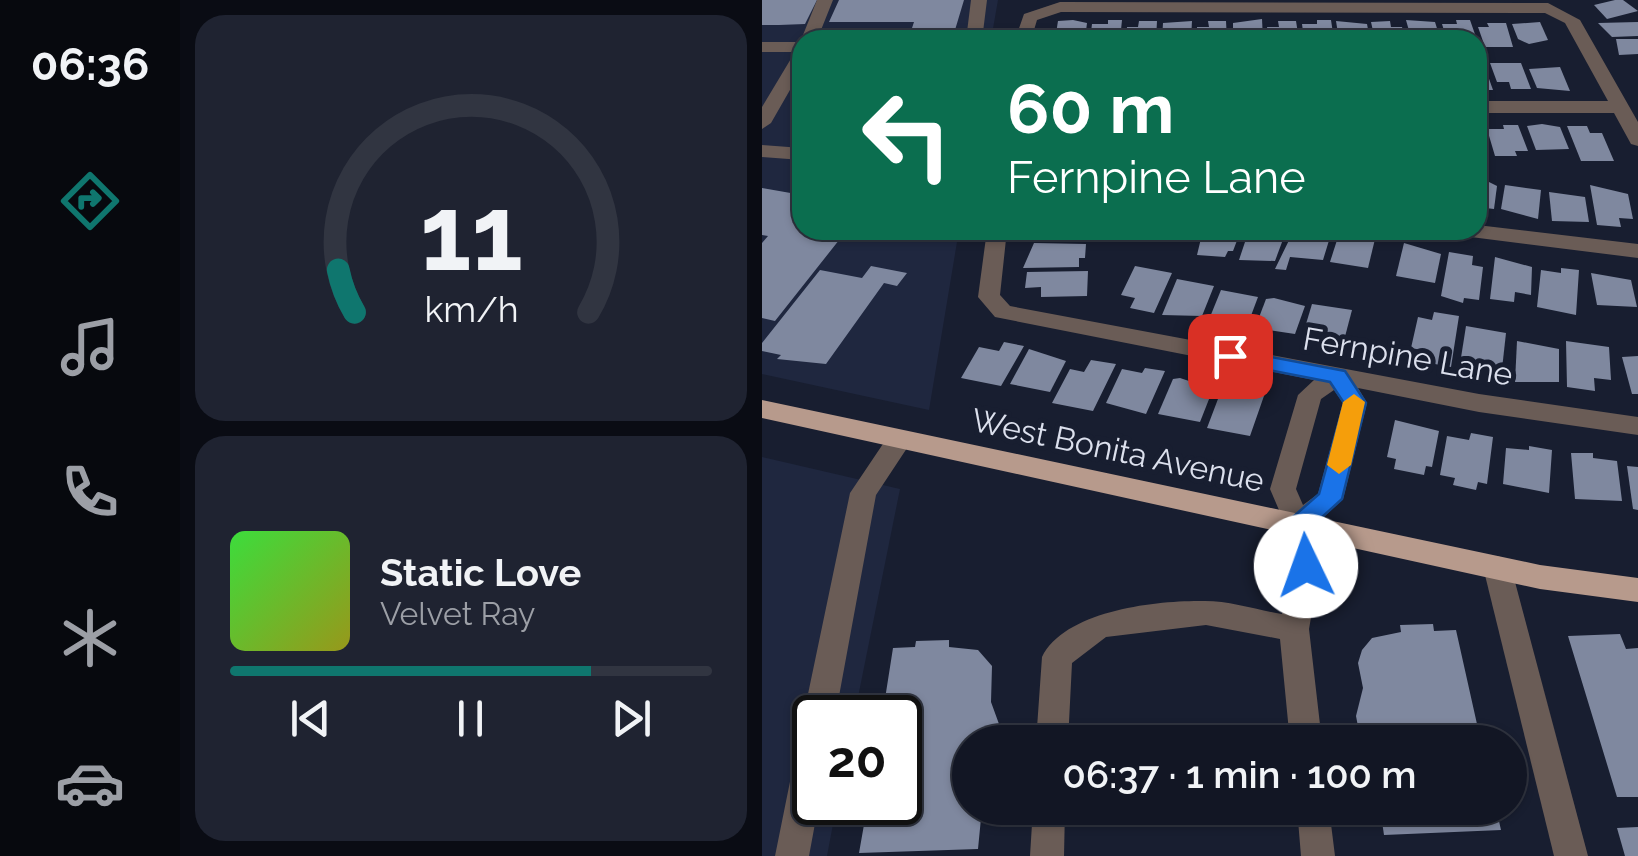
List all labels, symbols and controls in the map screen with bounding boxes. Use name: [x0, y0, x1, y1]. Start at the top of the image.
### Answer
text: 06:36: [31, 38, 149, 91]
text: 60 m: [1007, 67, 1174, 149]
icon: left: [842, 70, 972, 200]
text: Fernpine Lane: [1007, 151, 1306, 204]
icon: directions: [55, 166, 125, 236]
text: 11: [420, 172, 522, 294]
text: km/h: [424, 288, 518, 330]
icon: music: [55, 312, 125, 382]
pin: [1188, 314, 1273, 399]
street label: Fernpine Lane: [1300, 319, 1516, 393]
icon: arrive: [1203, 329, 1258, 384]
street label: West Bonita Avenue: [968, 401, 1268, 499]
icon: phone: [55, 457, 125, 527]
position arrow: [1254, 514, 1358, 618]
text: Static Love: [380, 550, 581, 595]
text: Velvet Ray: [380, 595, 535, 632]
icon: climate: [55, 603, 125, 673]
icon: previous: [283, 691, 338, 746]
icon: pause: [443, 691, 498, 746]
icon: next: [604, 691, 659, 746]
speed limit sign: 20: [792, 695, 922, 825]
icon: car: [55, 748, 125, 818]
text: 06:37 · 1 min · 100 m: [1063, 752, 1416, 797]

